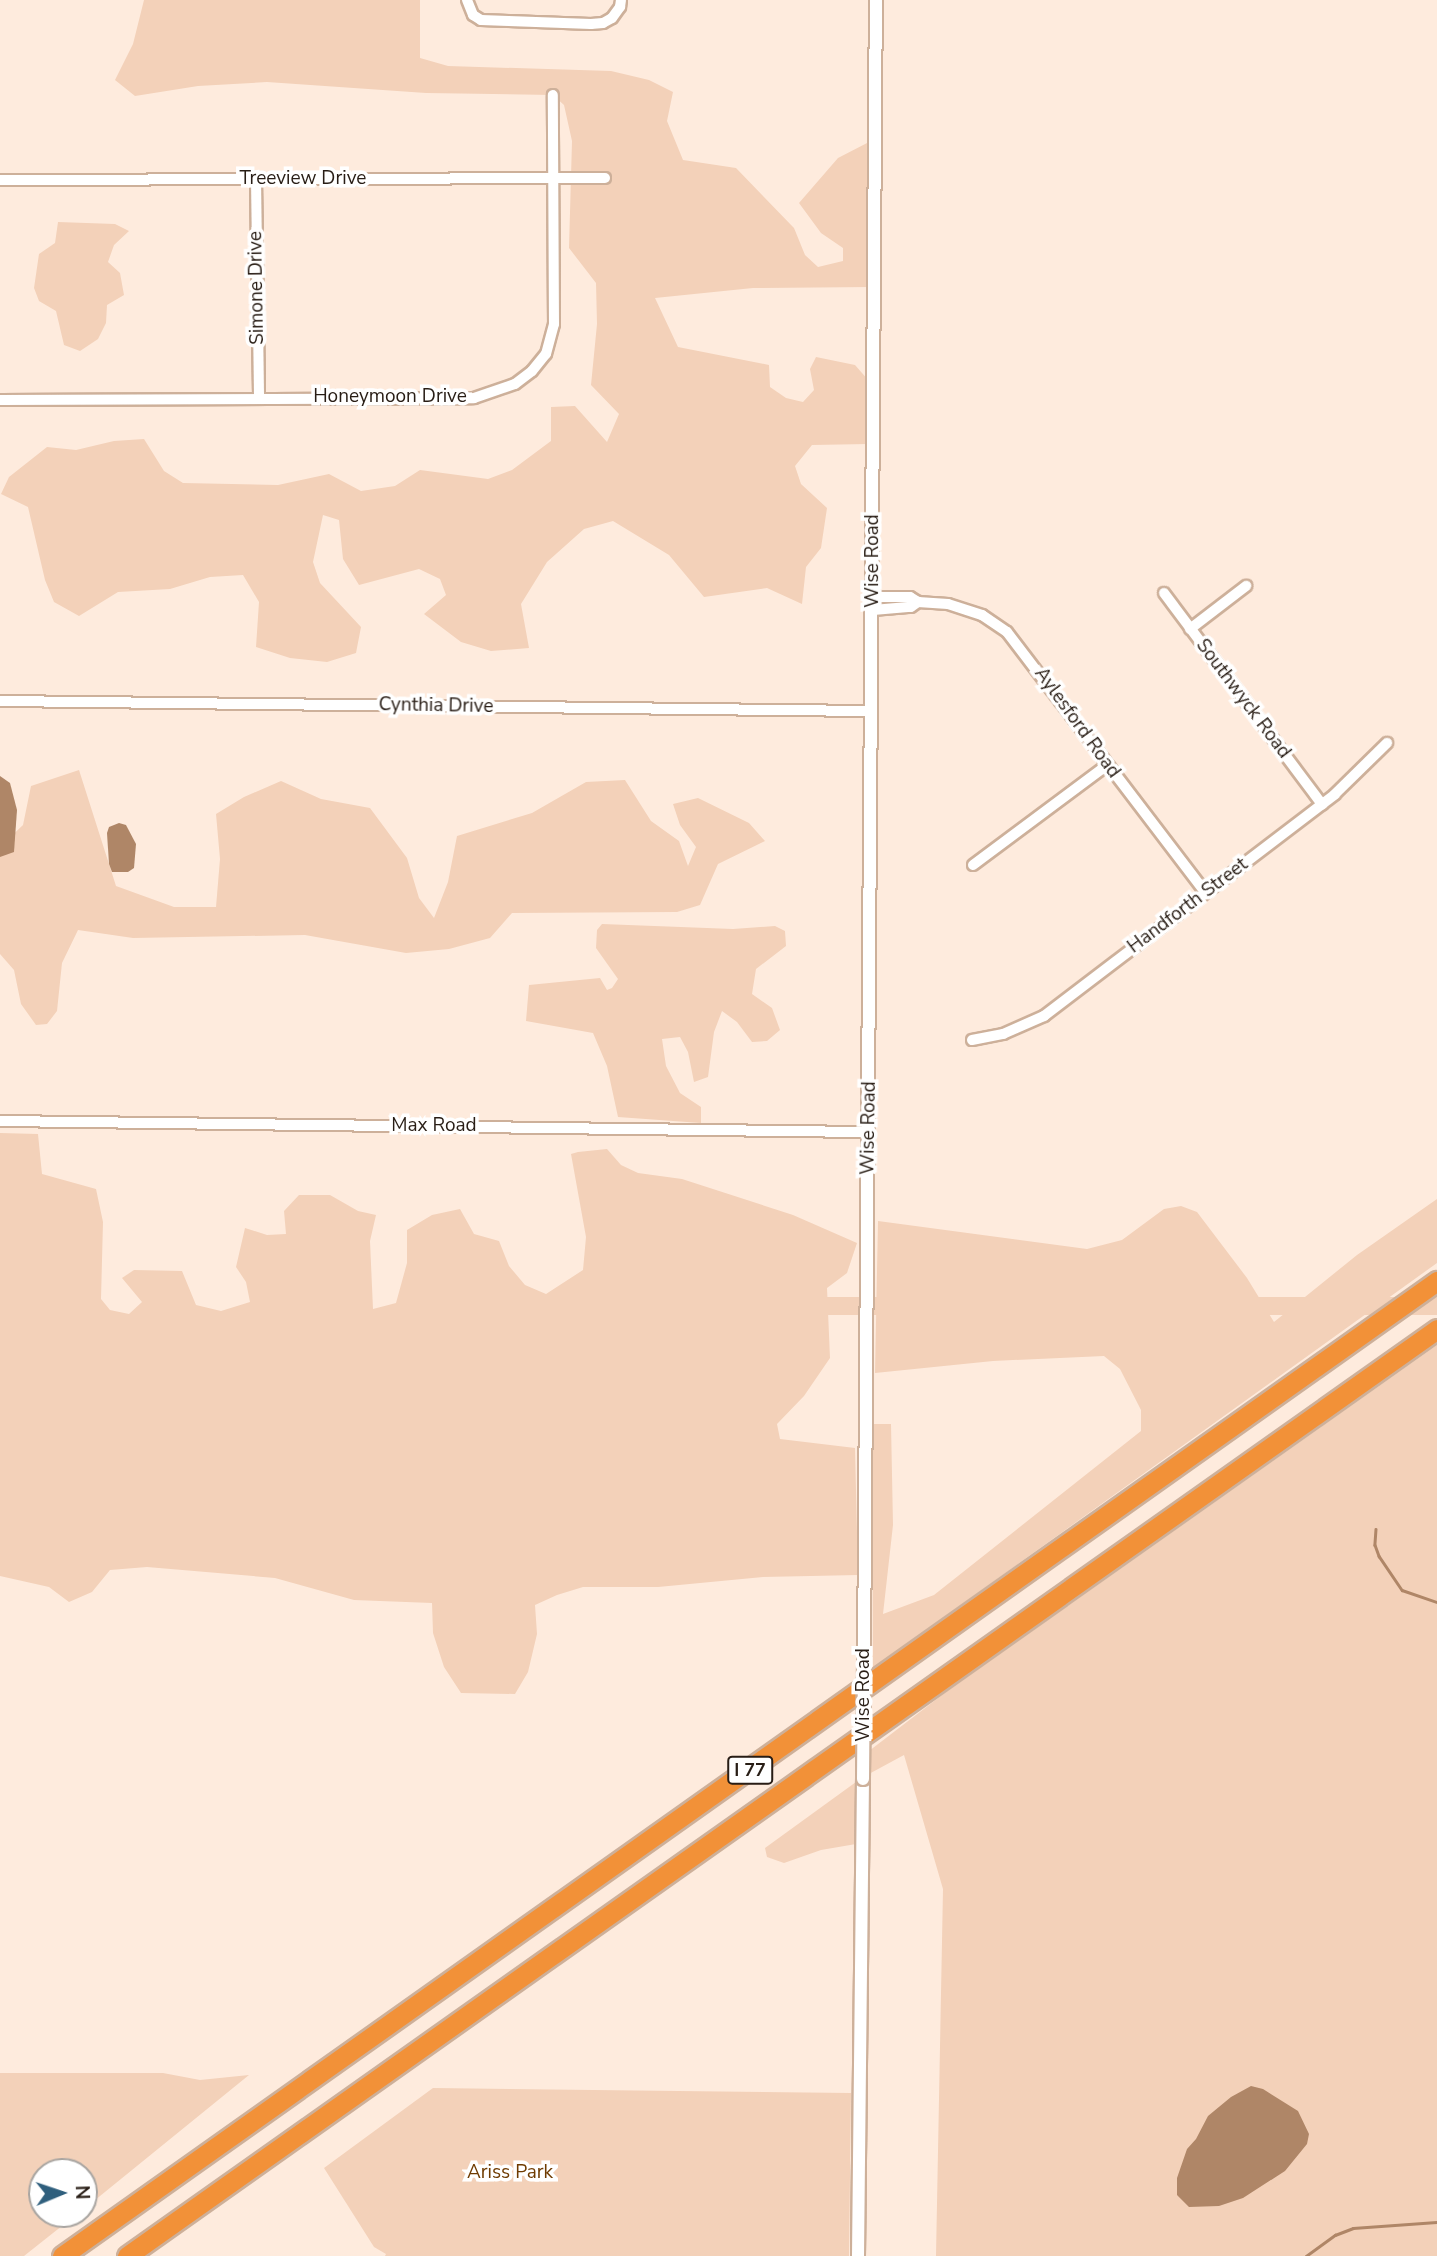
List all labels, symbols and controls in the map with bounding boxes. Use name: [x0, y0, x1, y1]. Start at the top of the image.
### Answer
street label: Treeview Drive: [240, 168, 366, 190]
street label: Simone Drive: [245, 231, 269, 345]
street label: Honeymoon Drive: [313, 386, 467, 408]
street label: Wise Road: [862, 514, 884, 608]
street label: Southwyck Road: [1191, 635, 1295, 763]
street label: Aylesford Road: [1029, 663, 1125, 783]
street label: Cynthia Drive: [378, 694, 494, 718]
street label: Handforth Street: [1123, 853, 1253, 959]
street label: Wise Road: [857, 1081, 881, 1175]
street label: Max Road: [391, 1115, 477, 1137]
street label: Wise Road: [853, 1648, 875, 1742]
road number: I 77: [726, 1756, 774, 1784]
north arrow: [28, 2158, 98, 2228]
park label: Ariss Park: [467, 2162, 553, 2184]
text: N: [69, 2185, 95, 2200]

